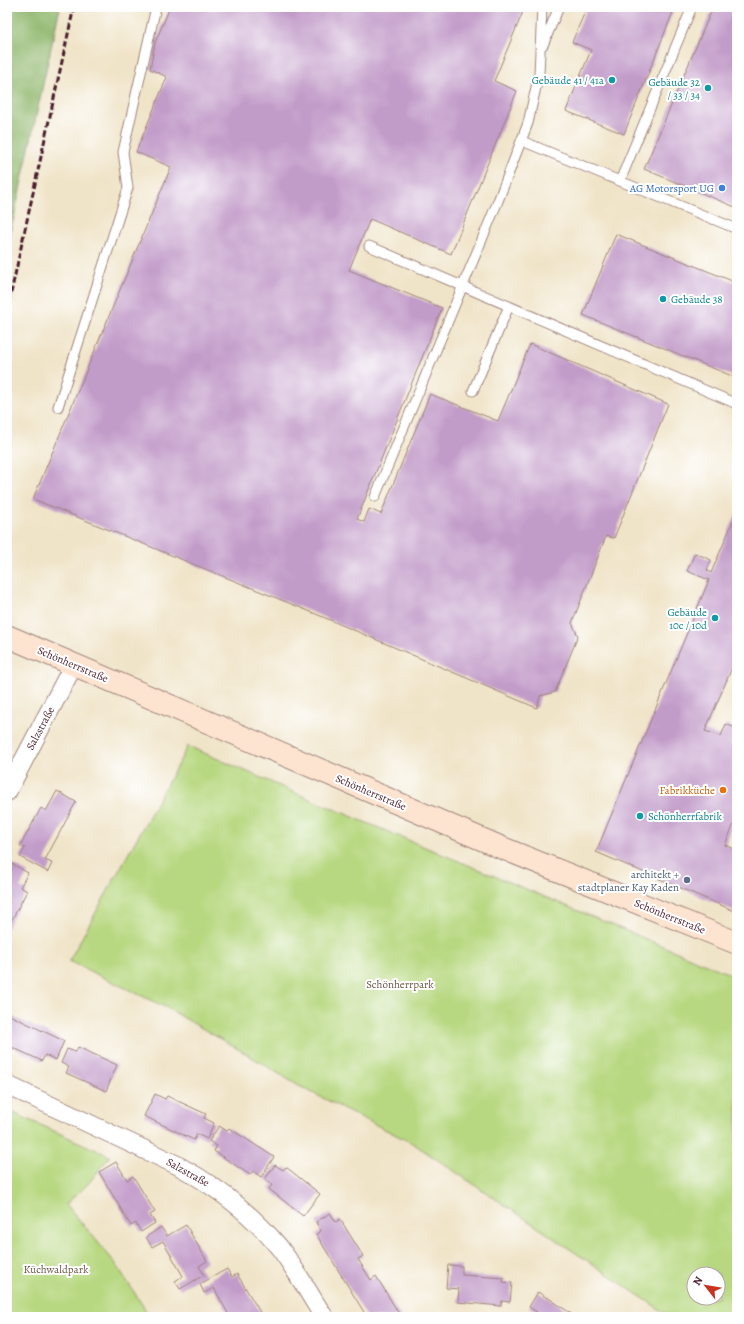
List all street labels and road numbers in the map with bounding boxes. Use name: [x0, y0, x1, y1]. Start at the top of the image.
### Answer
street label: Schönherrstraße: [35, 643, 111, 686]
street label: Salzstraße: [23, 704, 58, 753]
street label: Schönherrstraße: [333, 771, 409, 814]
street label: Schönherrstraße: [632, 895, 708, 938]
street label: Salzstraße: [163, 1154, 212, 1190]

